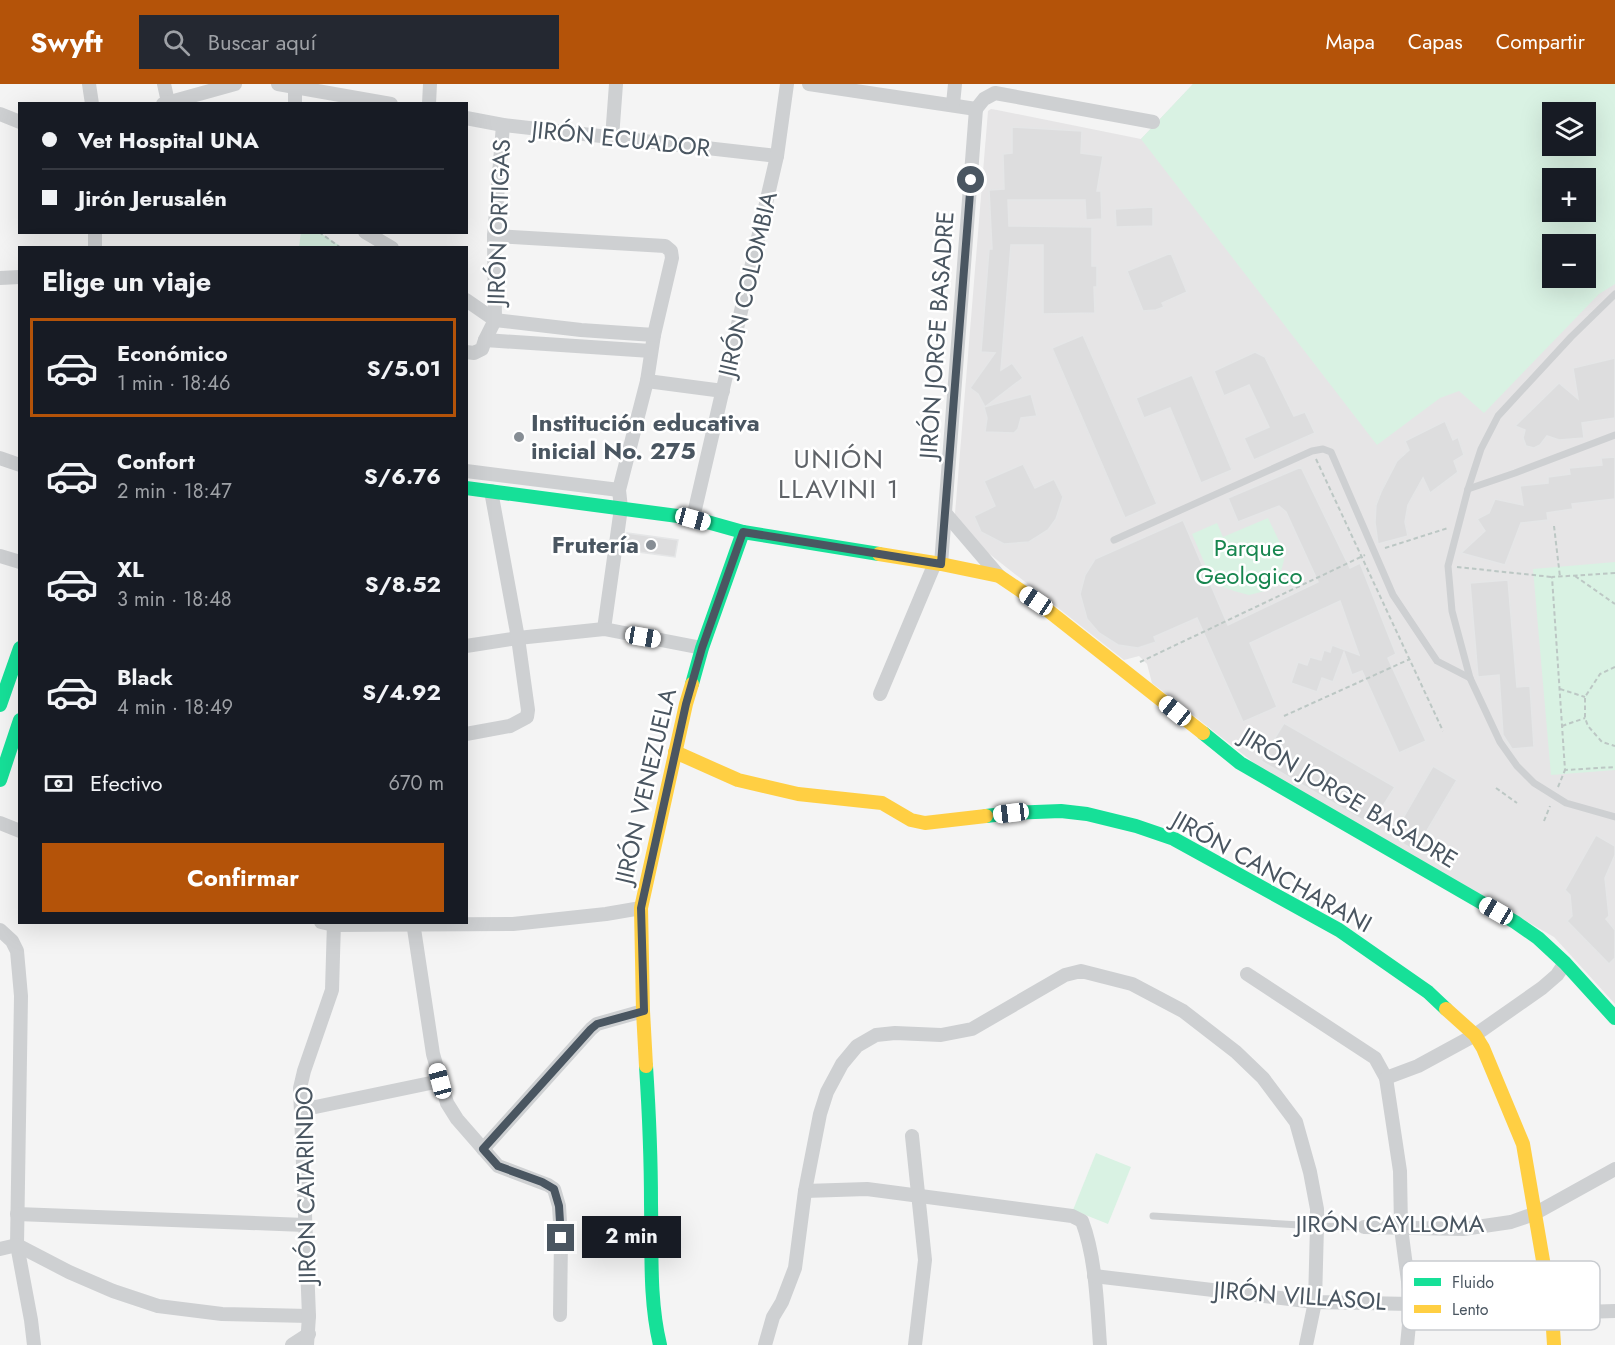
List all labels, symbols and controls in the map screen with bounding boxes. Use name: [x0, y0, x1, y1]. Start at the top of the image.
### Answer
search box: [139, 15, 559, 69]
text: Swyft: [30, 22, 103, 63]
icon: search: [160, 26, 193, 59]
text: Buscar aquí: [208, 26, 316, 58]
text: Mapa: [1326, 27, 1375, 57]
text: Capas: [1408, 27, 1463, 57]
text: Compartir: [1496, 27, 1585, 57]
map controls: [1542, 102, 1596, 288]
button: layers: [1542, 102, 1596, 156]
street label: JIRÓN ECUADOR: [527, 111, 712, 165]
text: Vet Hospital UNA: [78, 124, 259, 156]
street label: JIRÓN ORTIGAS: [478, 138, 519, 309]
route start: [957, 166, 984, 193]
button: +: [1542, 168, 1596, 222]
text: Jirón Jerusalén: [78, 182, 227, 214]
street label: JIRÓN COLOMBIA: [709, 188, 786, 383]
street label: JIRÓN JORGE BASADRE: [910, 210, 963, 463]
button: −: [1542, 234, 1596, 288]
text: Elige un viaje: [42, 262, 211, 301]
text: Económico: [117, 337, 228, 369]
icon: car: [45, 341, 99, 395]
text: S/5.01: [367, 352, 441, 384]
text: 1 min · 18:46: [117, 369, 230, 398]
place label: Institución educativa inicial No. 275: [531, 405, 760, 468]
marker: Institución educativa inicial No. 275: [512, 430, 526, 444]
district label: UNIÓN LLAVINI 1: [778, 440, 900, 508]
text: Confort: [117, 445, 195, 477]
icon: car: [45, 449, 99, 503]
text: S/6.76: [364, 460, 441, 492]
text: 2 min · 18:47: [117, 477, 232, 506]
car: [673, 506, 713, 532]
place label: Frutería: [552, 527, 639, 562]
park label: Parque Geologico: [1195, 530, 1303, 593]
marker: Frutería: [644, 538, 658, 552]
text: XL: [117, 553, 144, 585]
icon: car: [45, 557, 99, 611]
text: S/8.52: [365, 568, 441, 600]
car: [1016, 583, 1056, 619]
text: 3 min · 18:48: [117, 585, 232, 614]
car: [624, 625, 662, 649]
text: Black: [117, 661, 173, 693]
icon: car: [45, 665, 99, 719]
text: S/4.92: [362, 676, 441, 708]
street label: JIRÓN VENEZUELA: [605, 685, 685, 890]
text: 4 min · 18:49: [117, 693, 233, 722]
car: [1155, 693, 1195, 729]
street label: JIRÓN JORGE BASADRE: [1231, 717, 1464, 876]
icon: cash: [42, 767, 75, 800]
text: Efectivo: [90, 767, 163, 799]
text: 670 m: [388, 769, 444, 798]
street label: JIRÓN CANCHARANI: [1163, 801, 1378, 941]
car: [992, 802, 1030, 824]
button: Confirmar: [42, 843, 444, 912]
car: [1476, 894, 1516, 928]
car: [427, 1061, 453, 1101]
street label: JIRÓN CATARINDO: [286, 1086, 325, 1287]
street label: JIRÓN CAYLLOMA: [1293, 1206, 1484, 1241]
callout: 2 min: [582, 1217, 681, 1259]
text: 2 min: [605, 1222, 658, 1251]
route end: [547, 1224, 574, 1251]
legend: [1402, 1261, 1600, 1330]
text: Fluido: [1452, 1271, 1494, 1294]
street label: JIRÓN VILLASOL: [1210, 1272, 1388, 1319]
text: Lento: [1452, 1298, 1489, 1321]

